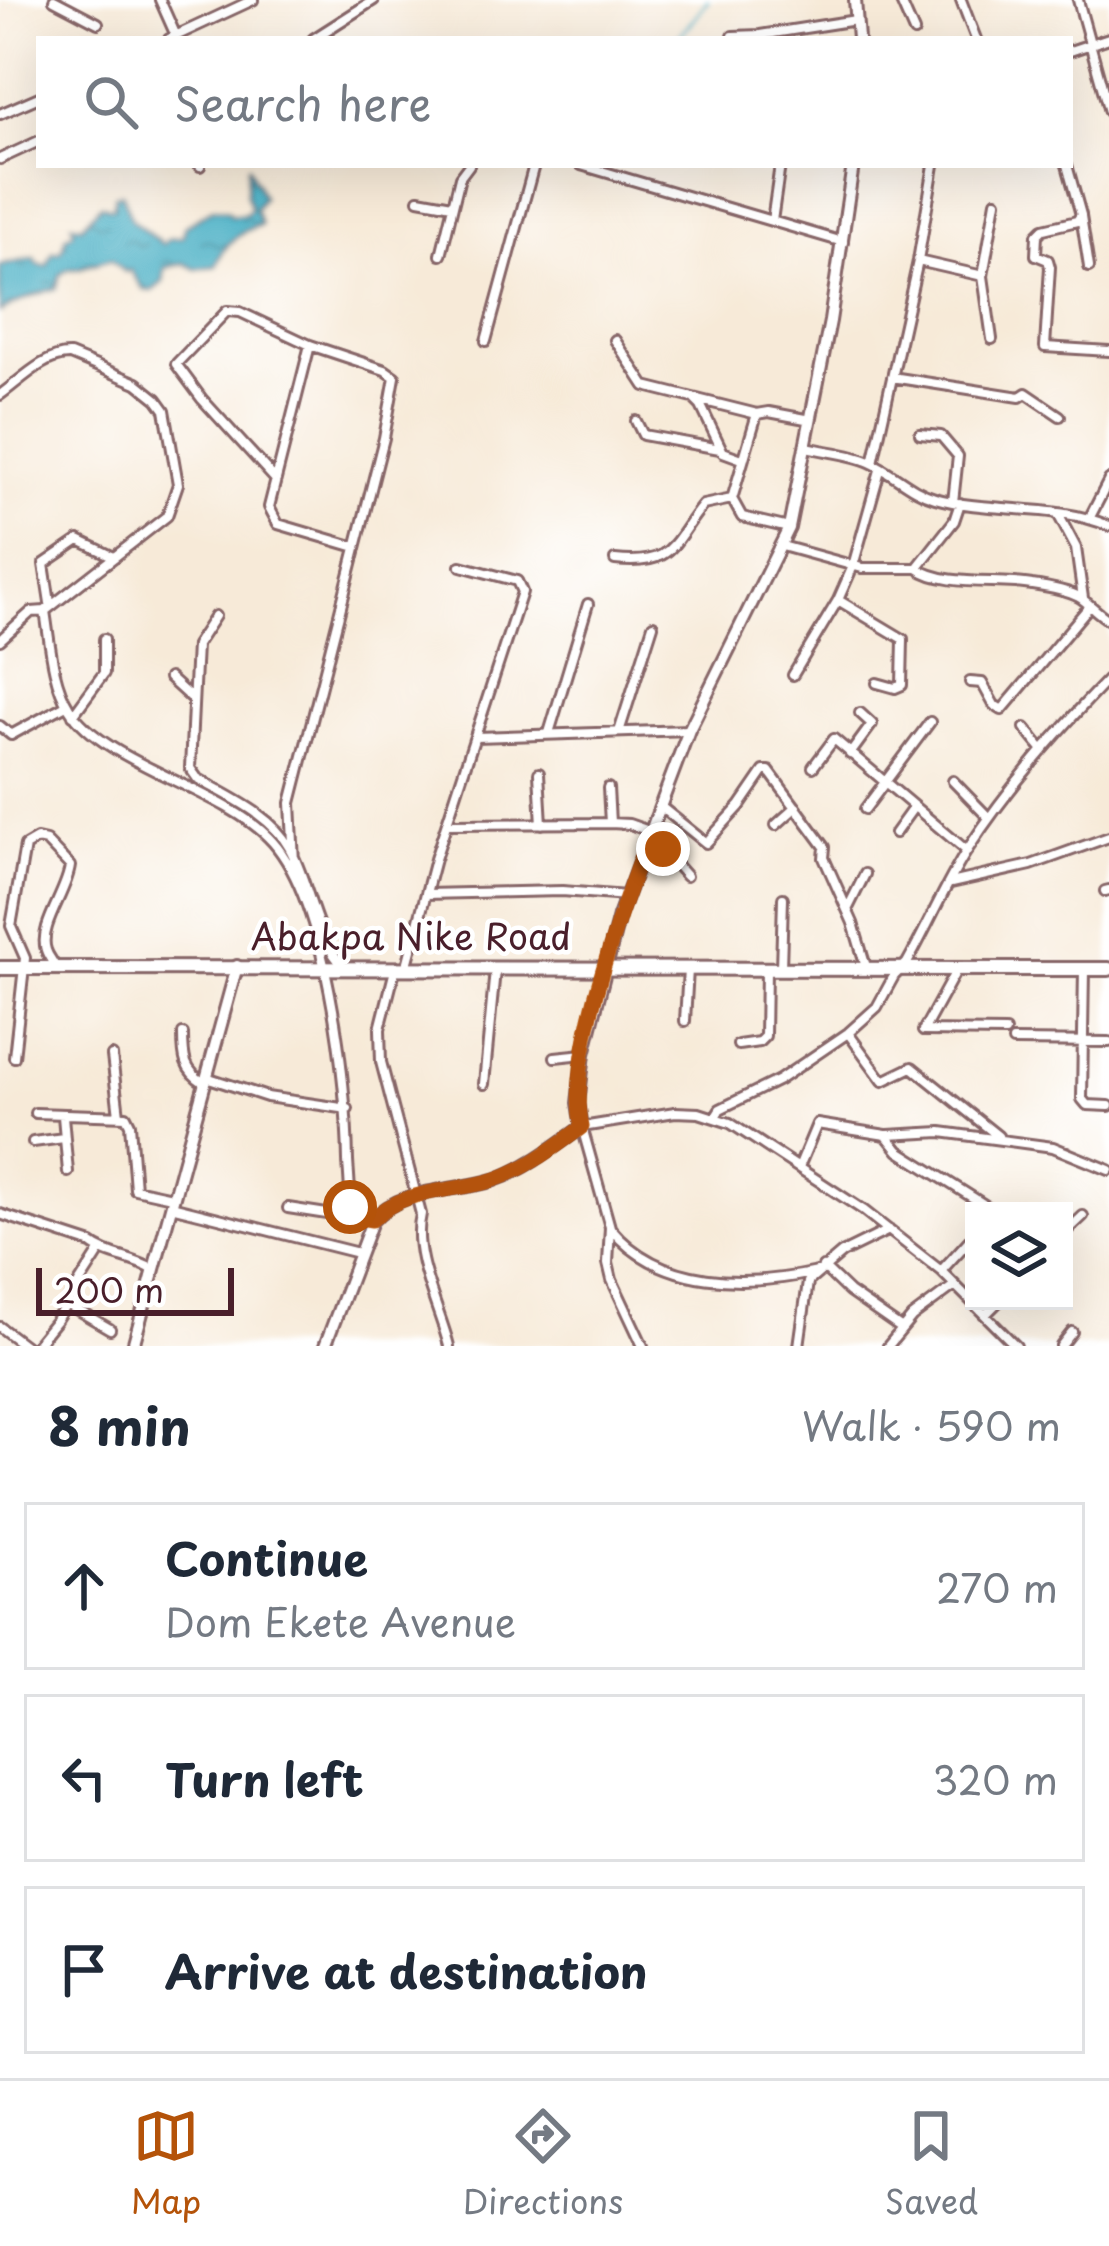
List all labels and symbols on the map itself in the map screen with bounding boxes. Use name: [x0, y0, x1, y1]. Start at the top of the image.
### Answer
route end: [636, 822, 690, 876]
street label: Abakpa Nike Road: [251, 908, 571, 962]
route start: [323, 1180, 377, 1234]
scale bar: [36, 1262, 234, 1315]

